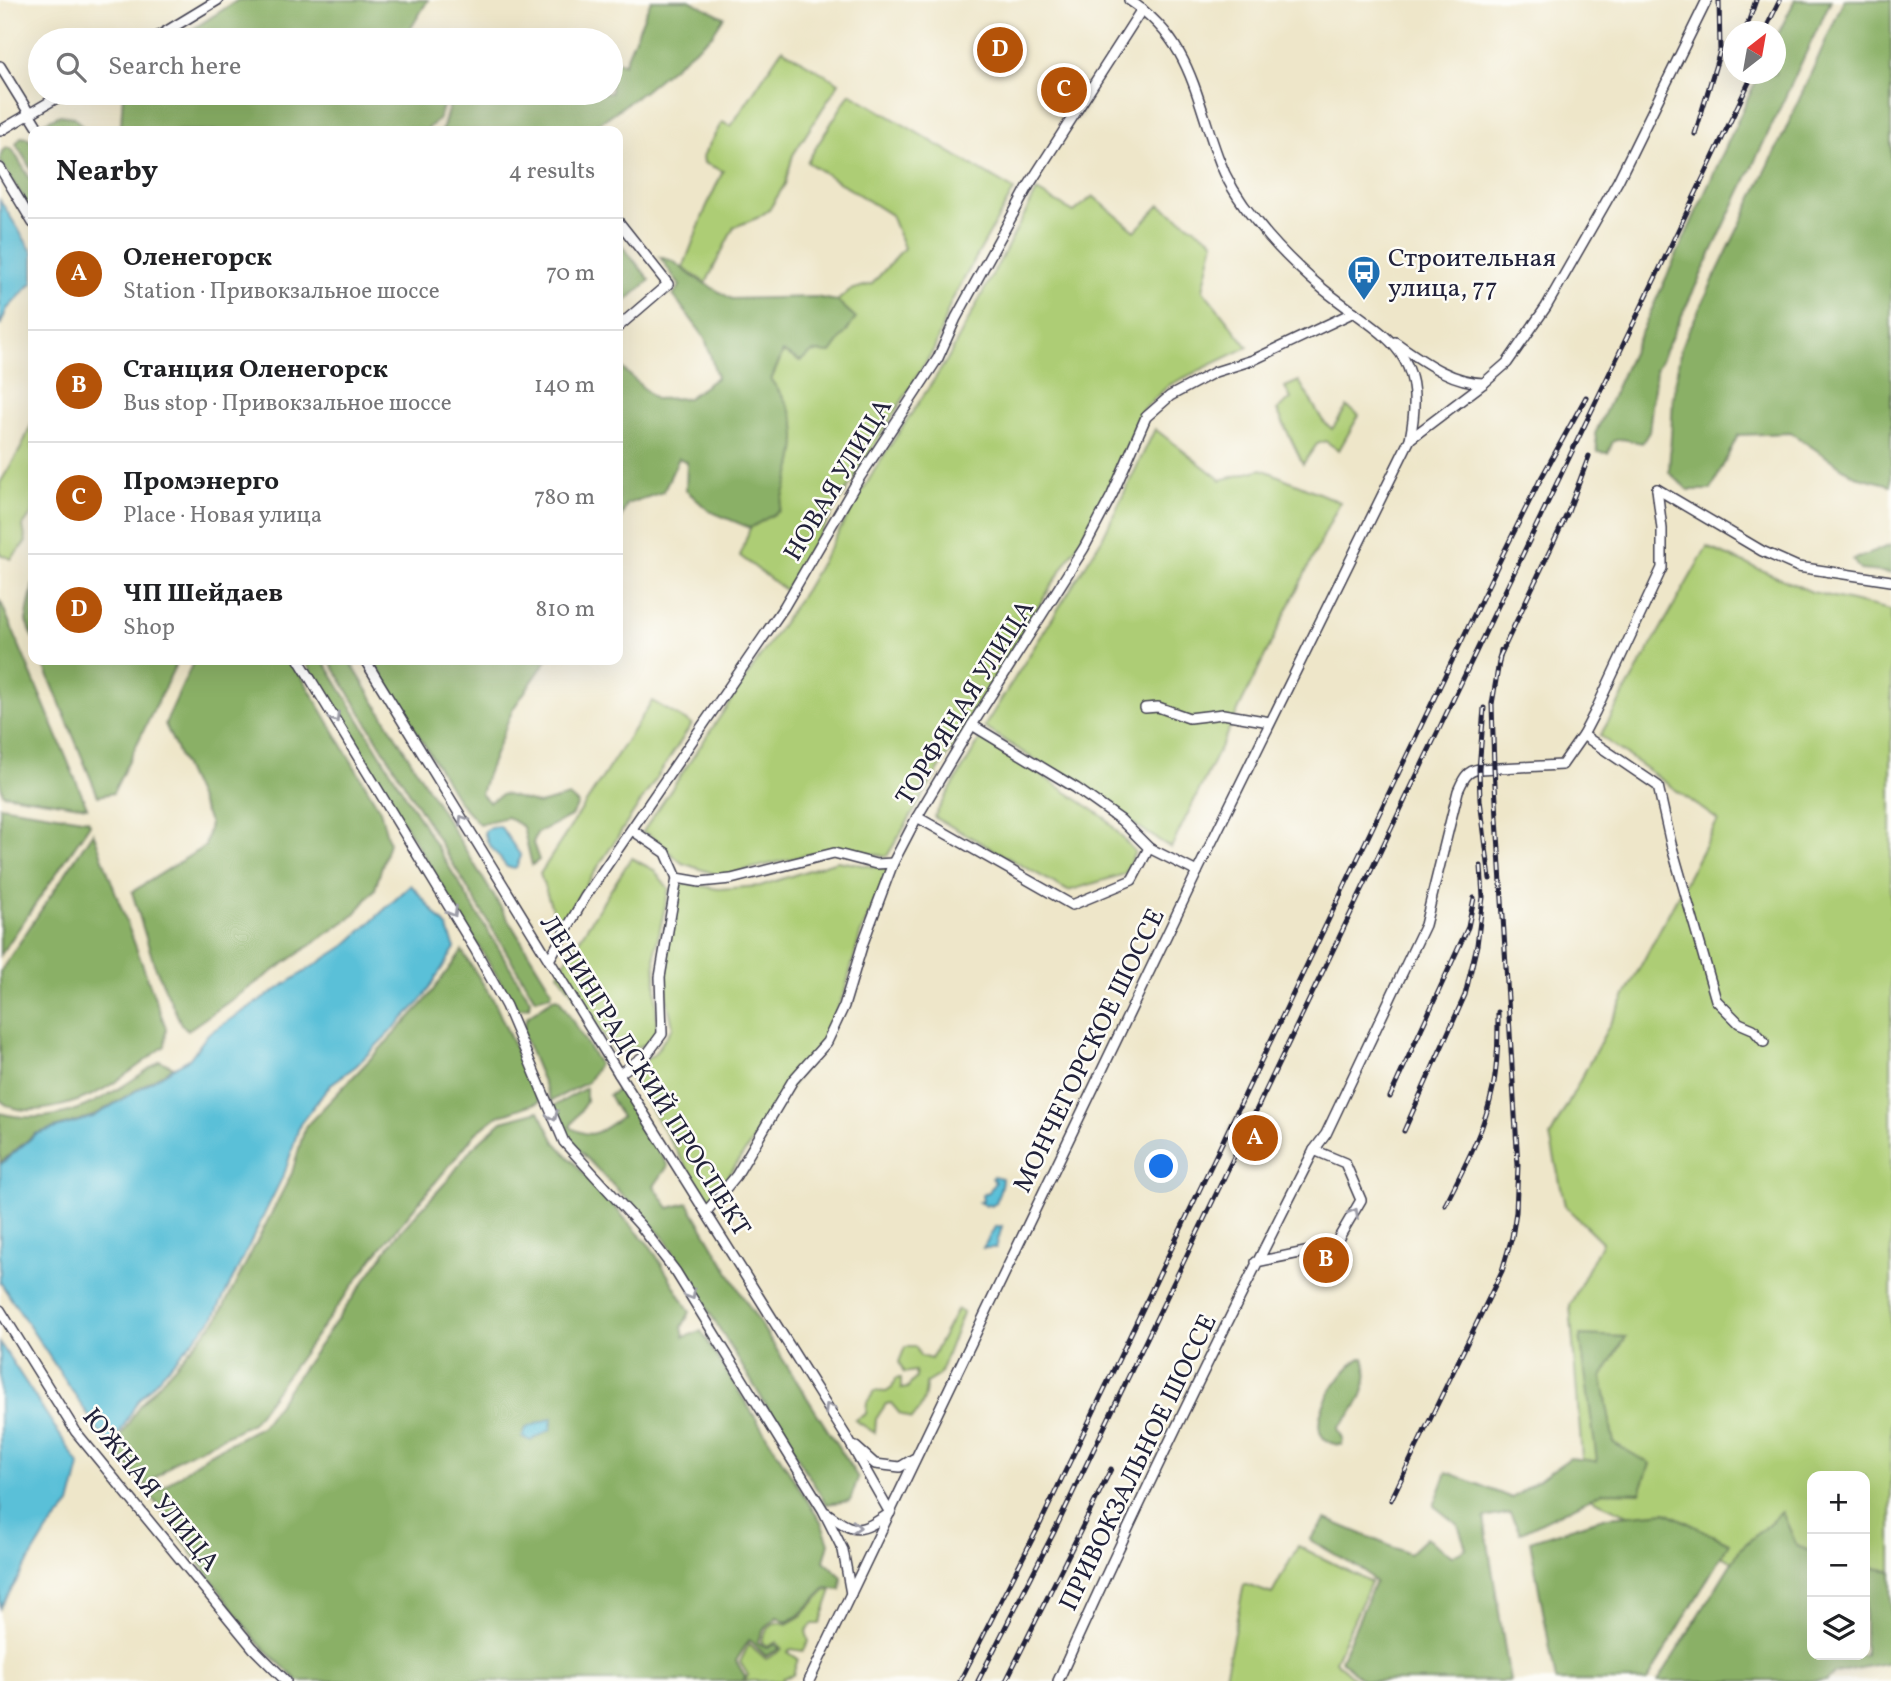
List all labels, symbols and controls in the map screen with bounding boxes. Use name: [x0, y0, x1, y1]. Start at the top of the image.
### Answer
north arrow: [1723, 21, 1786, 84]
pin: D: [977, 24, 1023, 76]
search box: [28, 28, 623, 105]
icon: search: [52, 48, 90, 86]
text: Search here: [108, 49, 241, 85]
pin: C: [1041, 64, 1087, 116]
text: Nearby: [56, 151, 158, 193]
text: 4 results: [509, 156, 595, 188]
text: Оленегорск: [123, 240, 272, 276]
place label: Строительная улица, 77: [1388, 241, 1556, 307]
bus stop icon: Строительная улица, 77: [1345, 253, 1383, 302]
text: A: [71, 258, 87, 290]
text: 70 m: [546, 258, 595, 290]
text: Station · Привокзальное шоссе: [123, 276, 440, 308]
text: Станция Оленегорск: [123, 352, 388, 388]
text: B: [71, 370, 87, 402]
text: 140 m: [534, 370, 595, 402]
text: Bus stop · Привокзальное шоссе: [123, 388, 452, 420]
street label: НОВАЯ УЛИЦА: [776, 392, 902, 568]
text: Промэнерго: [123, 464, 279, 500]
text: C: [72, 482, 86, 514]
text: 780 m: [534, 482, 595, 514]
text: Place · Новая улица: [123, 500, 322, 532]
text: ЧП Шейдаев: [123, 576, 283, 612]
street label: ТОРФЯНАЯ УЛИЦА: [888, 593, 1044, 813]
text: D: [71, 594, 87, 626]
text: 810 m: [536, 594, 595, 626]
text: Shop: [123, 612, 175, 644]
one-way arrow: [326, 711, 339, 724]
one-way arrow: [458, 814, 471, 827]
street label: МОНЧЕГОРСКОЕ ШОССЕ: [1005, 903, 1174, 1199]
one-way arrow: [445, 905, 458, 918]
street label: ЛЕНИНГРАДСКИЙ ПРОСПЕКТ: [530, 908, 759, 1244]
one-way arrow: [545, 1109, 559, 1122]
pin: A: [1232, 1112, 1278, 1164]
your location: [1144, 1149, 1178, 1183]
one-way arrow: [1345, 1208, 1358, 1221]
pin: B: [1303, 1234, 1349, 1286]
one-way arrow: [682, 1288, 695, 1301]
street label: ПРИВОКЗАЛЬНОЕ ШОССЕ: [1051, 1308, 1226, 1617]
street label: ЮЖНАЯ УЛИЦА: [73, 1401, 228, 1580]
one-way arrow: [824, 1403, 837, 1416]
map controls: [1807, 1471, 1870, 1660]
button: +: [1807, 1471, 1870, 1534]
one-way arrow: [850, 1519, 861, 1534]
button: −: [1807, 1534, 1870, 1597]
button: layers: [1807, 1597, 1870, 1660]

